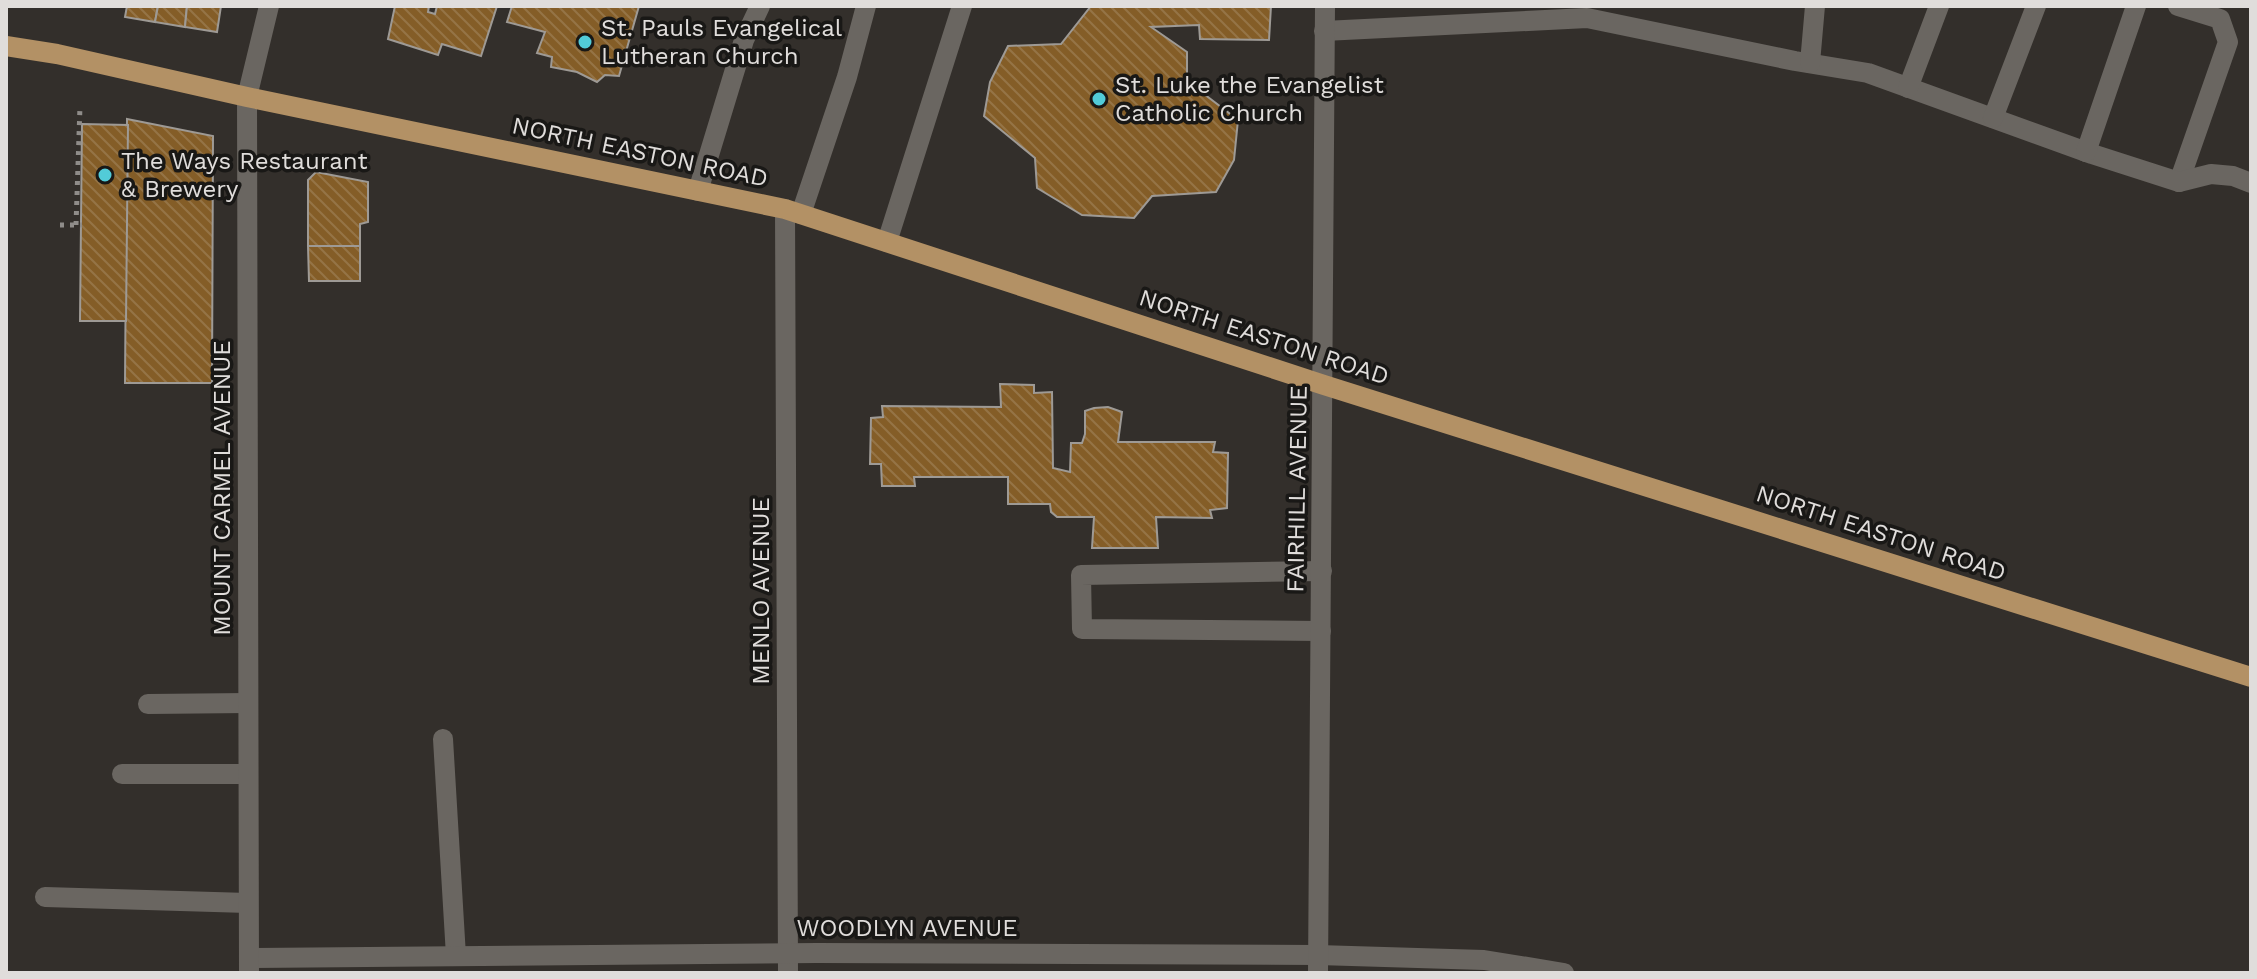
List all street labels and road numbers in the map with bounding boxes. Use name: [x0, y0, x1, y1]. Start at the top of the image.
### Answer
street label: NORTH EASTON ROAD: [509, 111, 771, 193]
street label: NORTH EASTON ROAD: [1136, 283, 1392, 391]
street label: MOUNT CARMEL AVENUE: [208, 340, 236, 636]
street label: FAIRHILL AVENUE: [1281, 385, 1313, 593]
street label: NORTH EASTON ROAD: [1753, 479, 2009, 587]
street label: MENLO AVENUE: [747, 497, 775, 685]
street label: WOODLYN AVENUE: [797, 914, 1017, 942]

